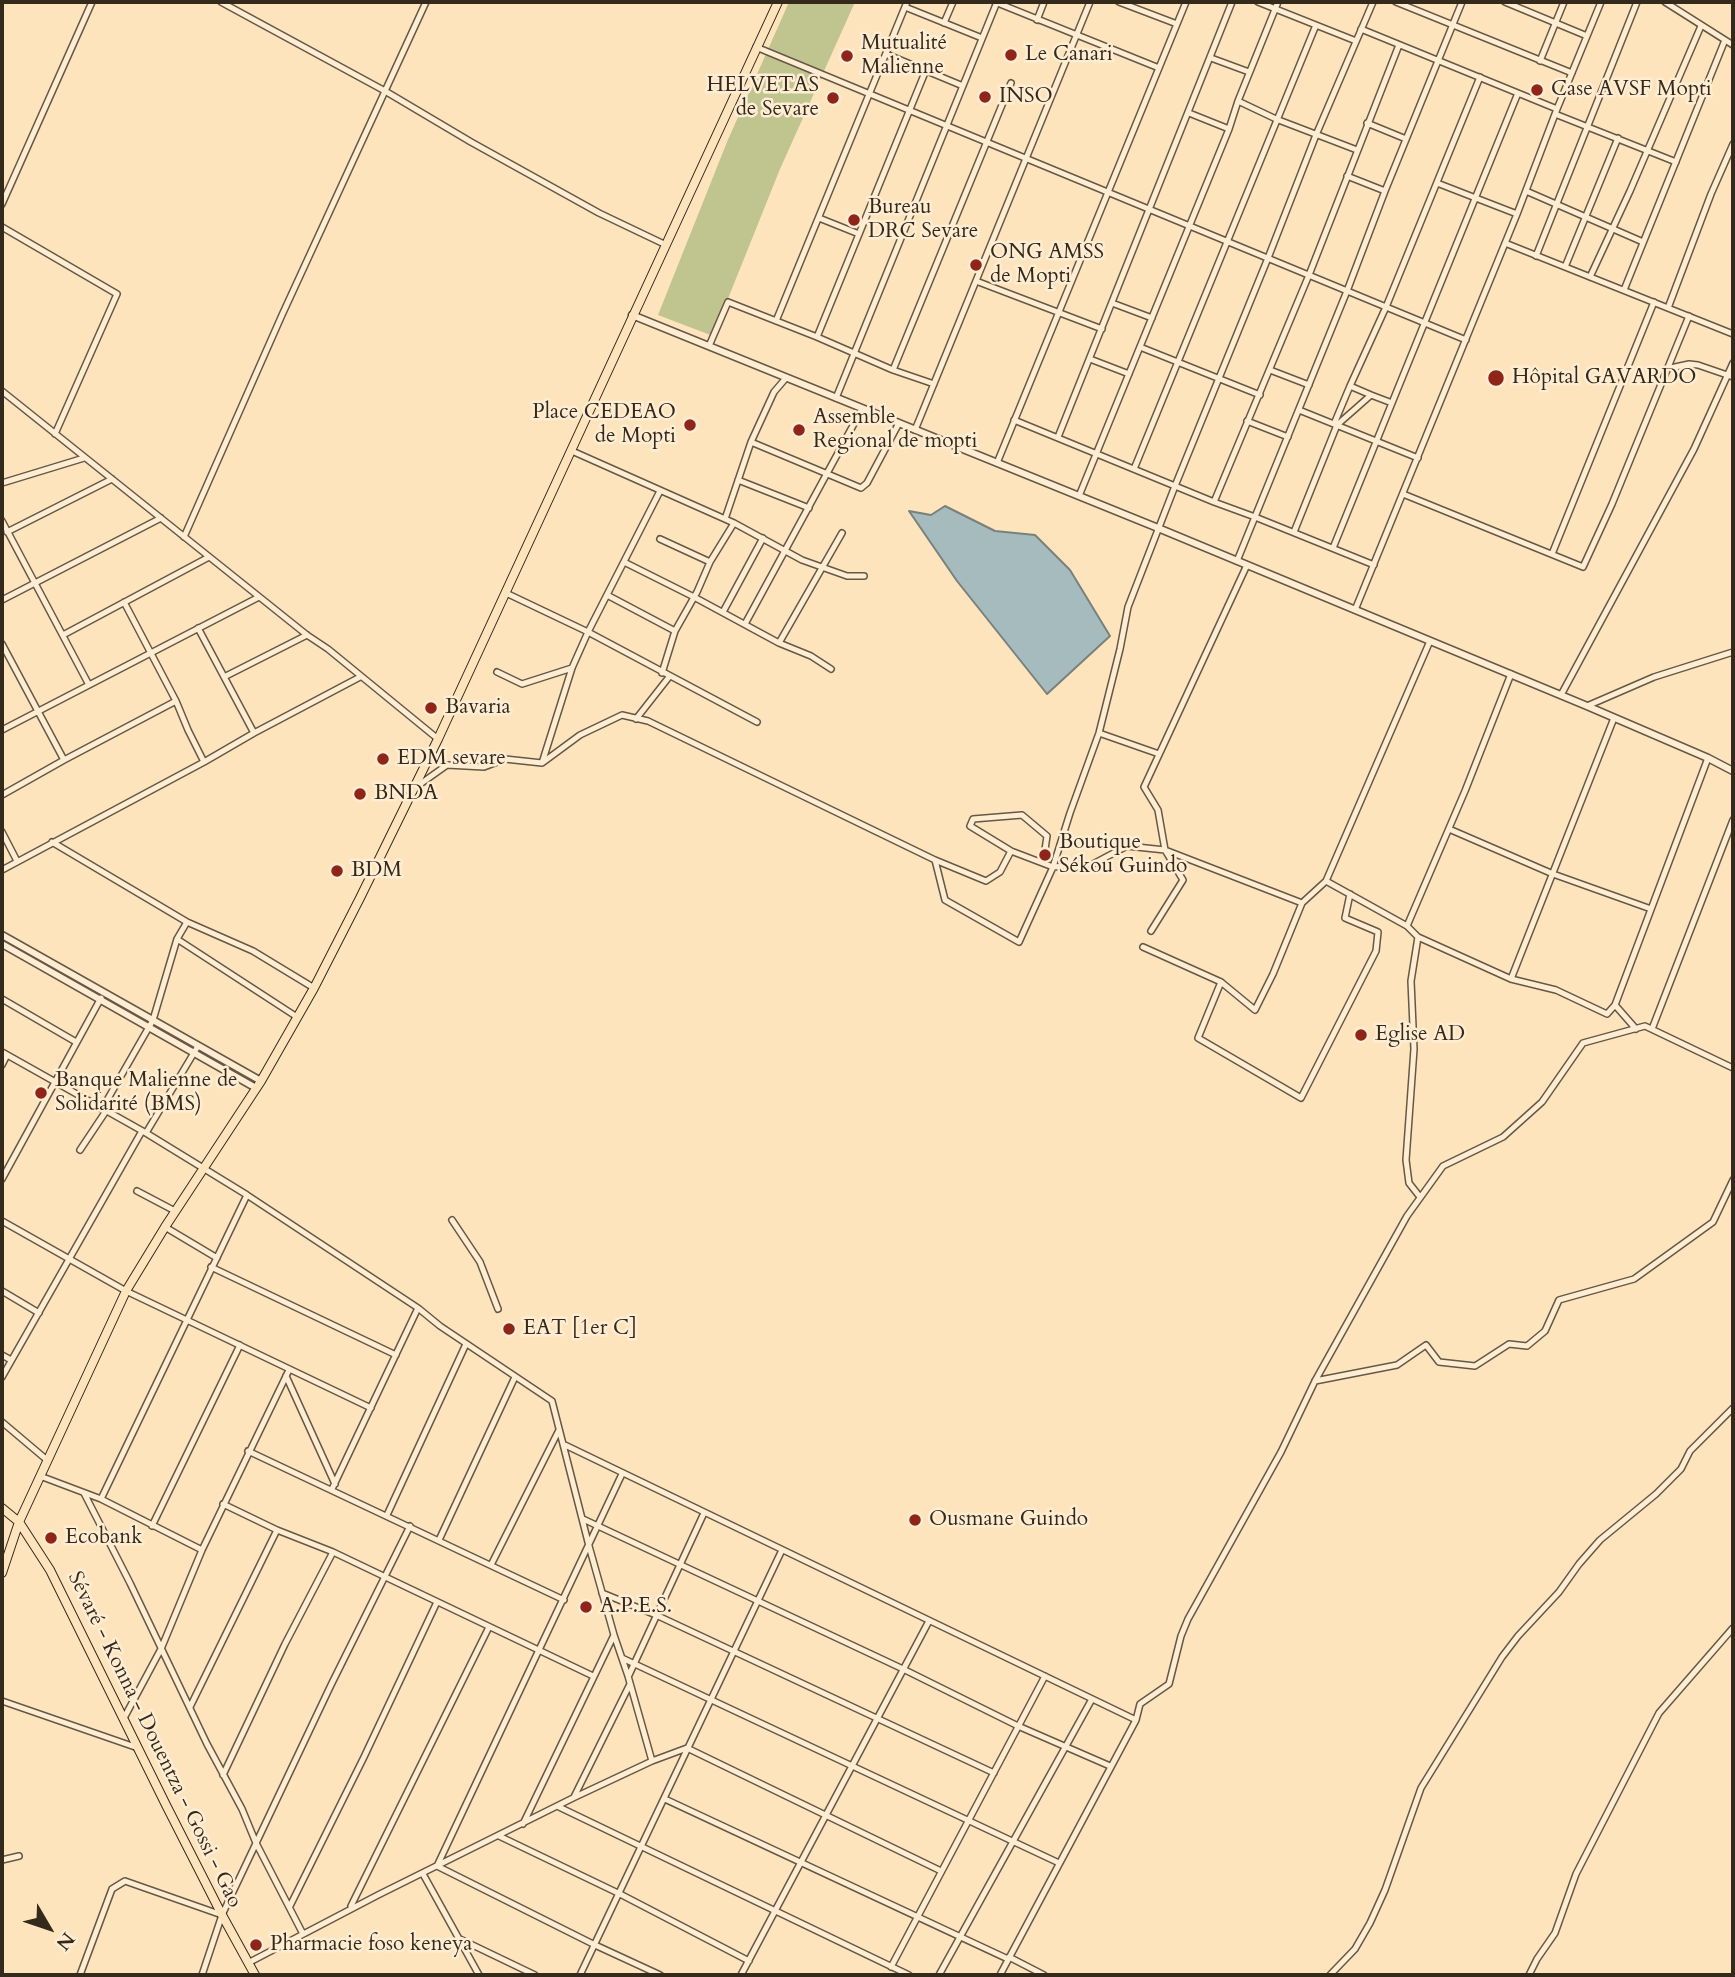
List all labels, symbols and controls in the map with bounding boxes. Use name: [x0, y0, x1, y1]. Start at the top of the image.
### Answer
place label: Mutualité Malienne: [861, 31, 947, 81]
place label: Le Canari: [1025, 42, 1113, 68]
marker: Le Canari: [1003, 47, 1019, 63]
marker: Mutualité Malienne: [839, 48, 855, 64]
place label: HELVETAS de Sevare: [707, 73, 819, 123]
place label: Case AVSF Mopti: [1551, 77, 1712, 103]
marker: Case AVSF Mopti: [1529, 82, 1545, 98]
place label: INSO: [999, 84, 1053, 110]
marker: INSO: [977, 89, 993, 105]
marker: HELVETAS de Sevare: [825, 90, 841, 106]
place label: Bureau DRC Sevare: [868, 195, 978, 245]
marker: Bureau DRC Sevare: [846, 212, 862, 228]
place label: ONG AMSS de Mopti: [990, 240, 1104, 290]
marker: ONG AMSS de Mopti: [968, 257, 984, 273]
place label: Hôpital GAVARDO: [1512, 365, 1696, 391]
marker: Hôpital GAVARDO: [1486, 368, 1506, 388]
place label: Place CEDEAO de Mopti: [532, 400, 676, 450]
place label: Assemble Regional de mopti: [813, 405, 977, 455]
marker: Place CEDEAO de Mopti: [682, 417, 698, 433]
marker: Assemble Regional de mopti: [791, 422, 807, 438]
place label: Bavaria: [445, 695, 511, 721]
marker: Bavaria: [423, 700, 439, 716]
place label: EDM sevare: [397, 746, 506, 772]
marker: EDM sevare: [375, 751, 391, 767]
place label: BNDA: [374, 781, 438, 807]
marker: BNDA: [352, 786, 368, 802]
place label: Boutique Sékou Guindo: [1059, 830, 1187, 880]
marker: Boutique Sékou Guindo: [1037, 847, 1053, 863]
place label: BDM: [351, 858, 402, 884]
marker: BDM: [329, 863, 345, 879]
place label: Eglise AD: [1375, 1022, 1465, 1048]
marker: Eglise AD: [1353, 1027, 1369, 1043]
place label: Banque Malienne de Solidarité (BMS): [55, 1068, 238, 1118]
marker: Banque Malienne de Solidarité (BMS): [33, 1085, 49, 1101]
place label: EAT [1er C]: [523, 1316, 637, 1342]
marker: EAT [1er C]: [501, 1321, 517, 1337]
place label: Ousmane Guindo: [929, 1507, 1088, 1533]
marker: Ousmane Guindo: [907, 1512, 923, 1528]
place label: Ecobank: [65, 1525, 142, 1551]
marker: Ecobank: [43, 1530, 59, 1546]
street label: Sévaré - Konna - Douentza - Gossi - Gao: [61, 1568, 247, 1912]
place label: A.P.E.S.: [600, 1594, 672, 1620]
marker: A.P.E.S.: [578, 1599, 594, 1615]
north arrow: [14, 1893, 84, 1963]
text: N: [50, 1927, 81, 1956]
place label: Pharmacie foso keneya: [270, 1932, 472, 1958]
marker: Pharmacie foso keneya: [248, 1937, 264, 1953]

